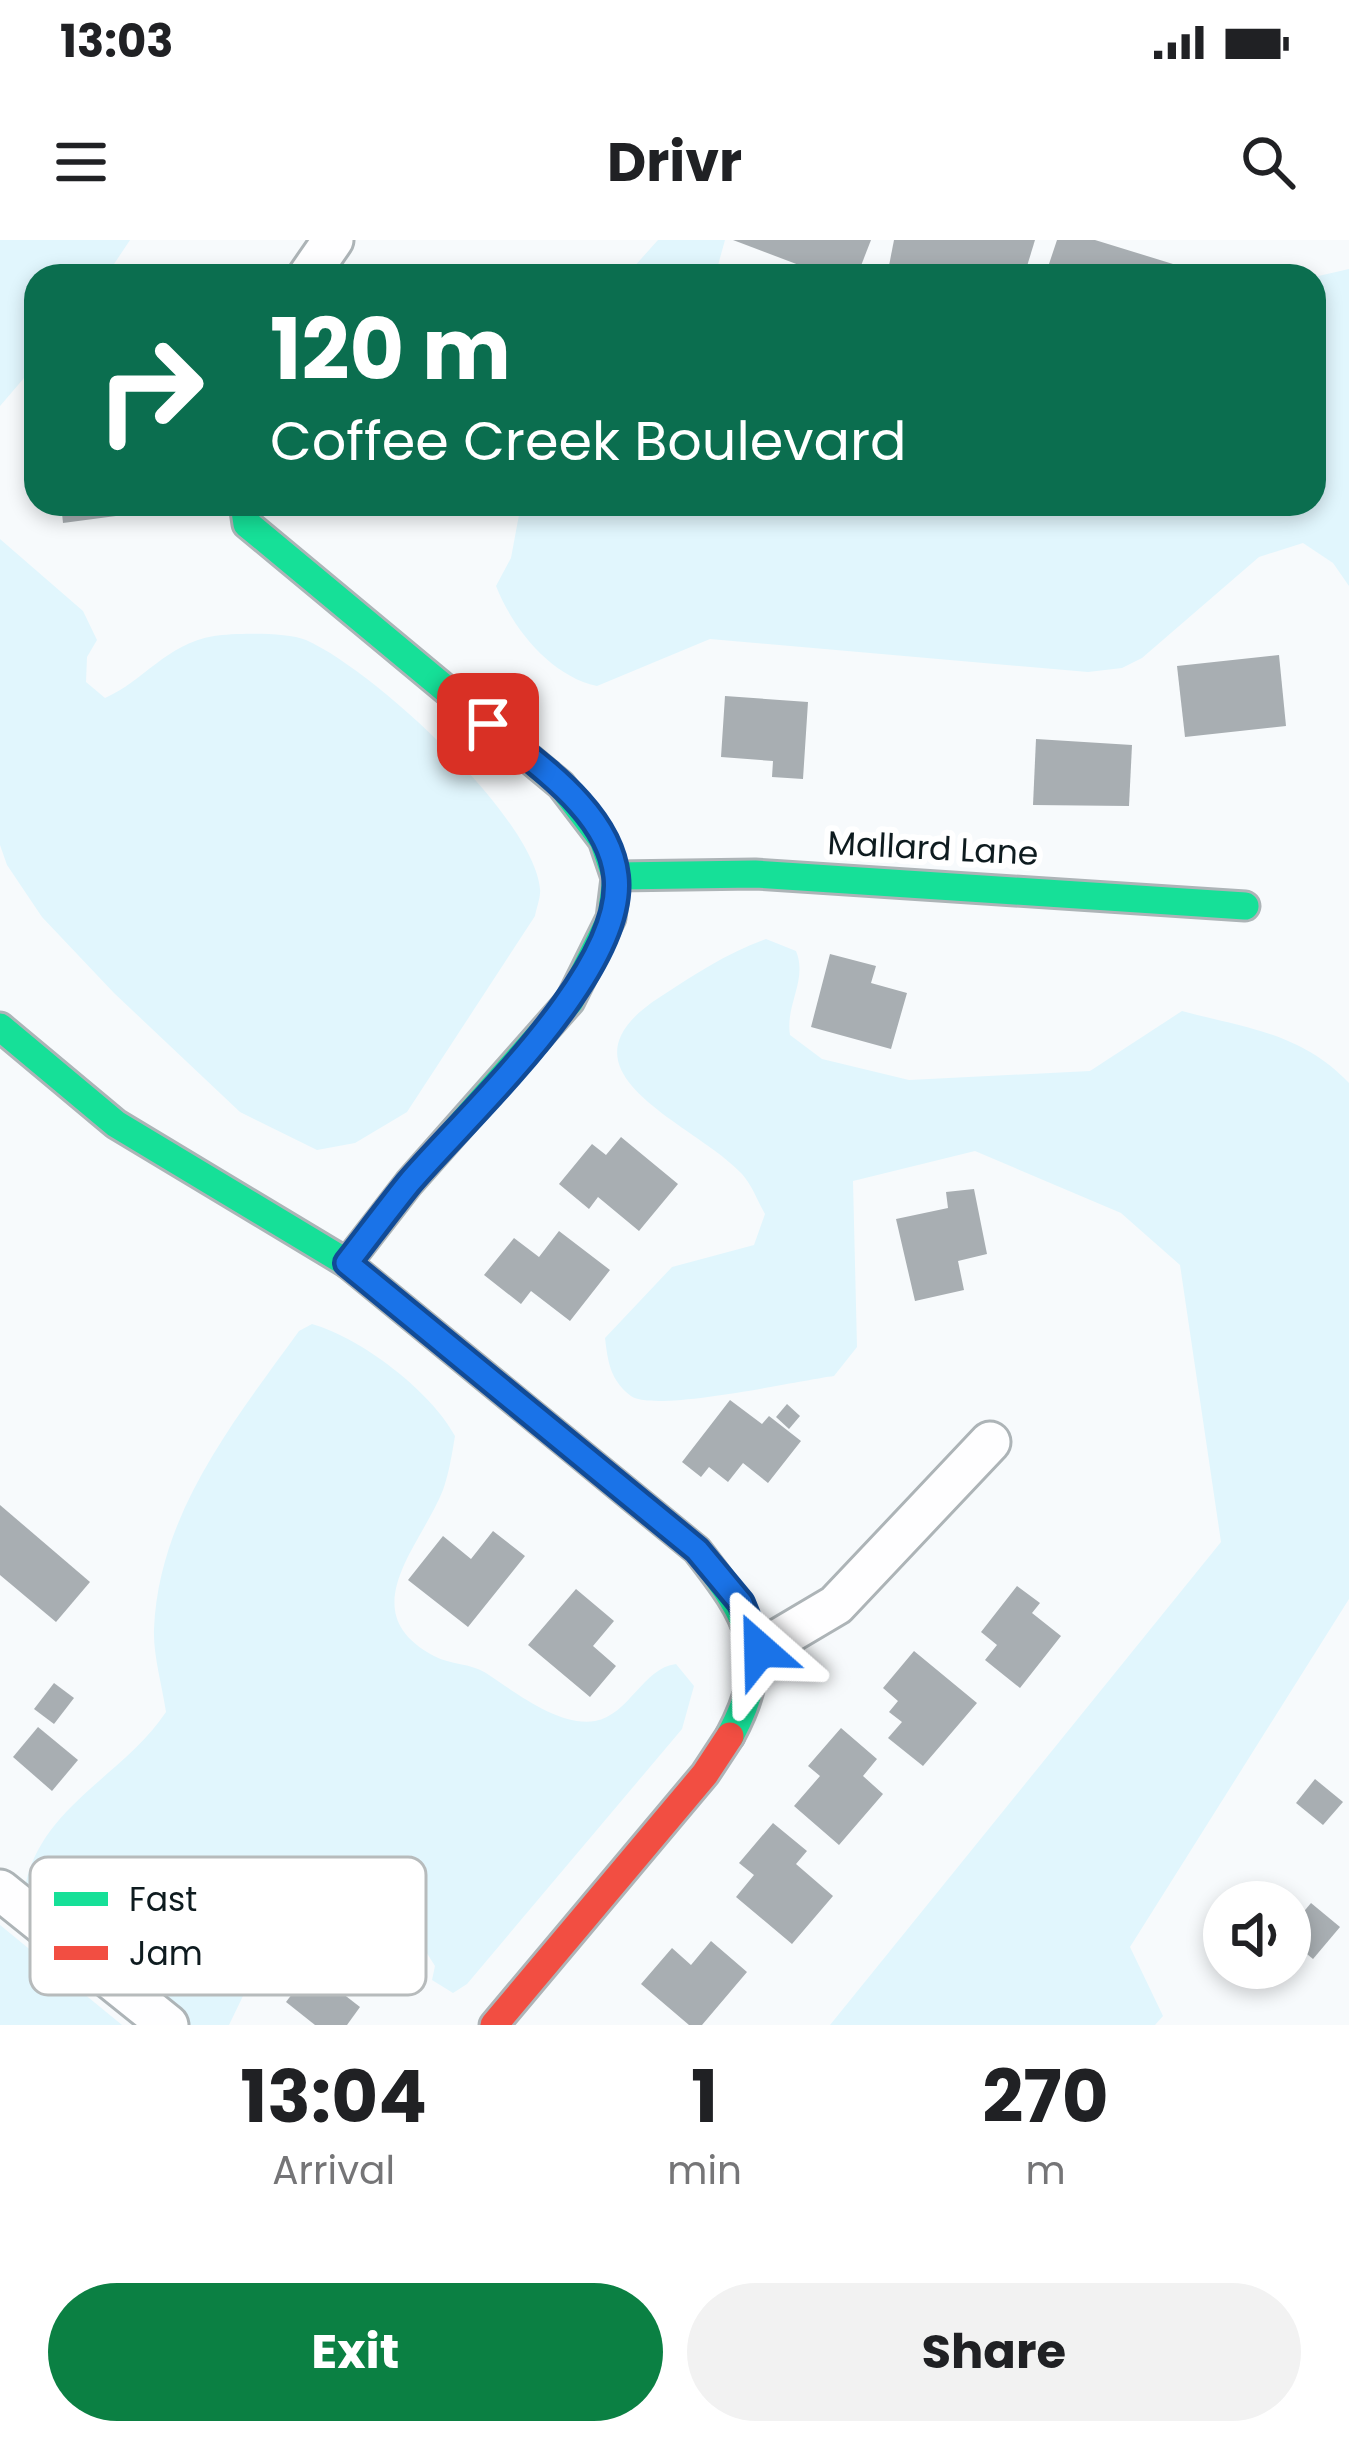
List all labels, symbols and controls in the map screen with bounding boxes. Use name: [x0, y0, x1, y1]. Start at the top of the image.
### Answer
text: 13:03: [60, 10, 174, 73]
text: Drivr: [607, 124, 742, 200]
icon: menu: [48, 129, 114, 195]
icon: search: [1235, 129, 1301, 195]
text: 120 m: [270, 291, 511, 408]
icon: right: [72, 312, 228, 468]
text: Coffee Creek Boulevard: [270, 403, 907, 479]
pin: [437, 673, 539, 775]
icon: arrive: [455, 691, 521, 757]
street label: Mallard Lane: [826, 819, 1040, 877]
position arrow: [697, 1587, 823, 1713]
legend: [30, 1857, 426, 1995]
text: Fast: [129, 1876, 197, 1923]
map controls: [1203, 1881, 1311, 1989]
button: sound: [1203, 1881, 1311, 1989]
text: Jam: [129, 1930, 203, 1977]
text: 13:04: [240, 2046, 427, 2147]
text: 1: [691, 2046, 718, 2147]
text: 270: [982, 2046, 1109, 2147]
text: Arrival: [272, 2143, 395, 2198]
text: min: [667, 2143, 742, 2198]
text: m: [1025, 2143, 1066, 2198]
button: Exit: [48, 2283, 663, 2421]
button: Share: [687, 2283, 1301, 2421]

